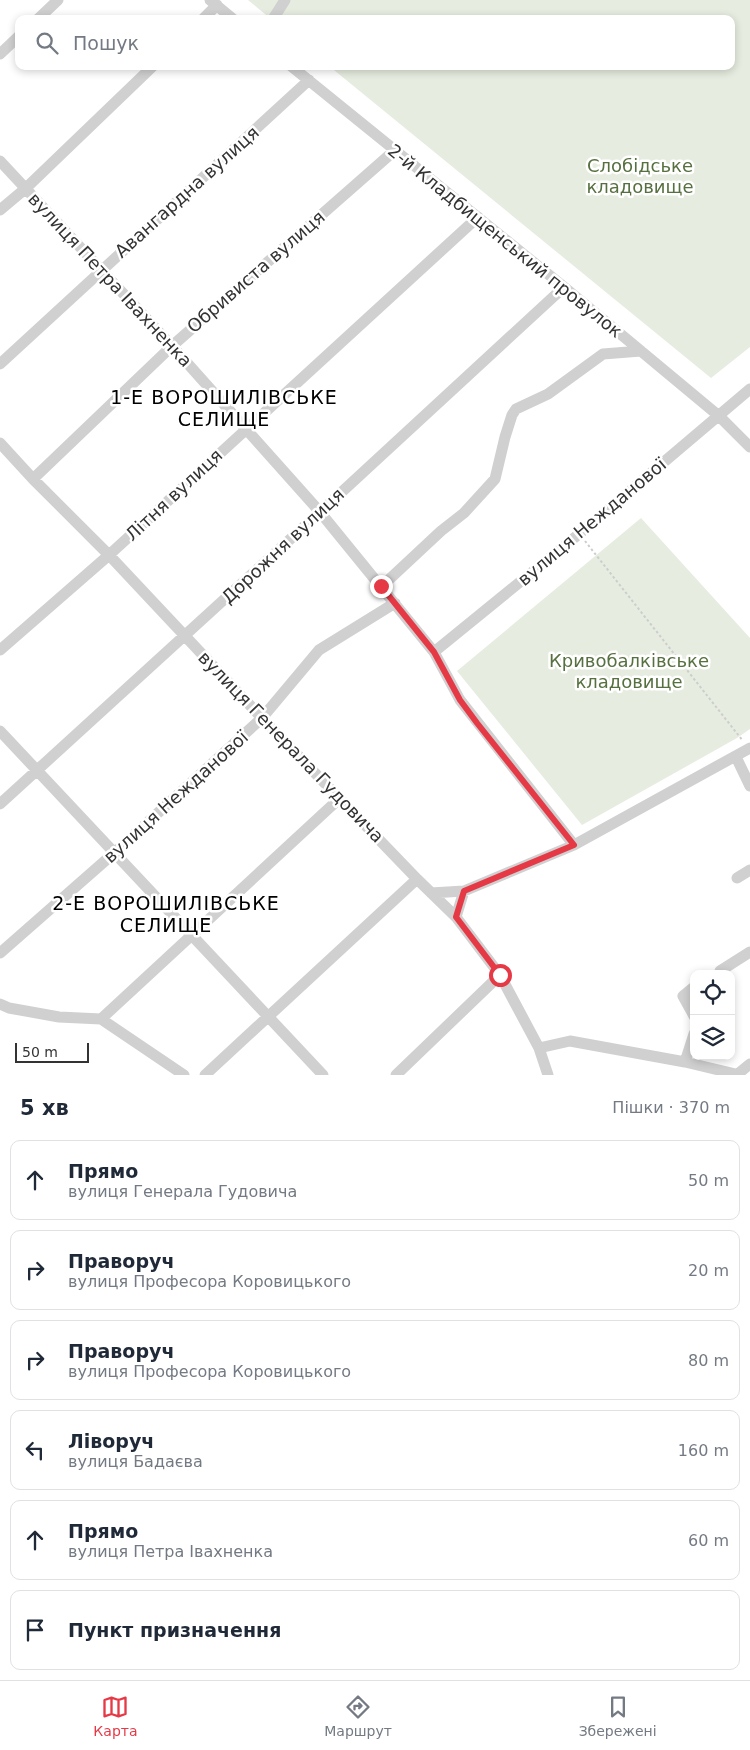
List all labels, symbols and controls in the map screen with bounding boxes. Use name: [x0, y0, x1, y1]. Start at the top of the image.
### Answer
search box: [15, 15, 735, 70]
icon: search: [33, 29, 61, 57]
text: Пошук: [73, 32, 139, 54]
street label: Авангардна вулиця: [110, 122, 263, 262]
street label: 2-й Кладбищенський провулок: [384, 140, 627, 342]
park label: Слобідське кладовище: [586, 155, 694, 197]
street label: вулиця Петра Івахненка: [24, 188, 197, 371]
street label: Обривиста вулиця: [183, 206, 329, 337]
district label: 1-Е ВОРОШИЛІВСЬКЕ СЕЛИЩЕ: [110, 386, 338, 430]
street label: Літня вулиця: [121, 444, 226, 545]
street label: вулиця Нежданової: [513, 453, 671, 590]
street label: Дорожня вулиця: [217, 484, 348, 608]
route end: [370, 575, 393, 598]
street label: вулиця Генерала Гудовича: [194, 647, 389, 847]
park label: Кривобалківське кладовище: [549, 650, 709, 692]
street label: вулиця Нежданової: [99, 726, 253, 867]
district label: 2-Е ВОРОШИЛІВСЬКЕ СЕЛИЩЕ: [52, 892, 280, 936]
route start: [489, 964, 512, 987]
map controls: [690, 970, 735, 1060]
button: locate: [690, 970, 735, 1015]
button: layers: [690, 1015, 735, 1060]
scale bar: [15, 1040, 89, 1063]
text: 50 m: [22, 1044, 58, 1060]
text: 5 хв: [20, 1096, 69, 1120]
text: Пішки · 370 m: [612, 1098, 730, 1117]
text: Прямо: [68, 1160, 138, 1182]
icon: ahead: [21, 1166, 49, 1194]
text: 50 m: [688, 1171, 729, 1190]
text: вулиця Генерала Гудовича: [68, 1182, 297, 1201]
text: Праворуч: [68, 1250, 174, 1272]
icon: right: [21, 1256, 49, 1284]
text: 20 m: [688, 1261, 729, 1280]
text: вулиця Професора Коровицького: [68, 1272, 351, 1291]
text: Праворуч: [68, 1340, 174, 1362]
icon: right: [21, 1346, 49, 1374]
text: 80 m: [688, 1351, 729, 1370]
text: вулиця Професора Коровицького: [68, 1362, 351, 1381]
text: Ліворуч: [68, 1430, 154, 1452]
icon: left: [21, 1436, 49, 1464]
text: 160 m: [678, 1441, 729, 1460]
text: вулиця Бадаєва: [68, 1452, 203, 1471]
text: Прямо: [68, 1520, 138, 1542]
icon: ahead: [21, 1526, 49, 1554]
text: 60 m: [688, 1531, 729, 1550]
text: вулиця Петра Івахненка: [68, 1542, 273, 1561]
icon: arrive: [21, 1616, 49, 1644]
text: Пункт призначення: [68, 1619, 281, 1641]
tab: Карта: [93, 1693, 138, 1739]
tab: Маршрут: [324, 1693, 392, 1739]
tab: Збережені: [579, 1693, 657, 1739]

